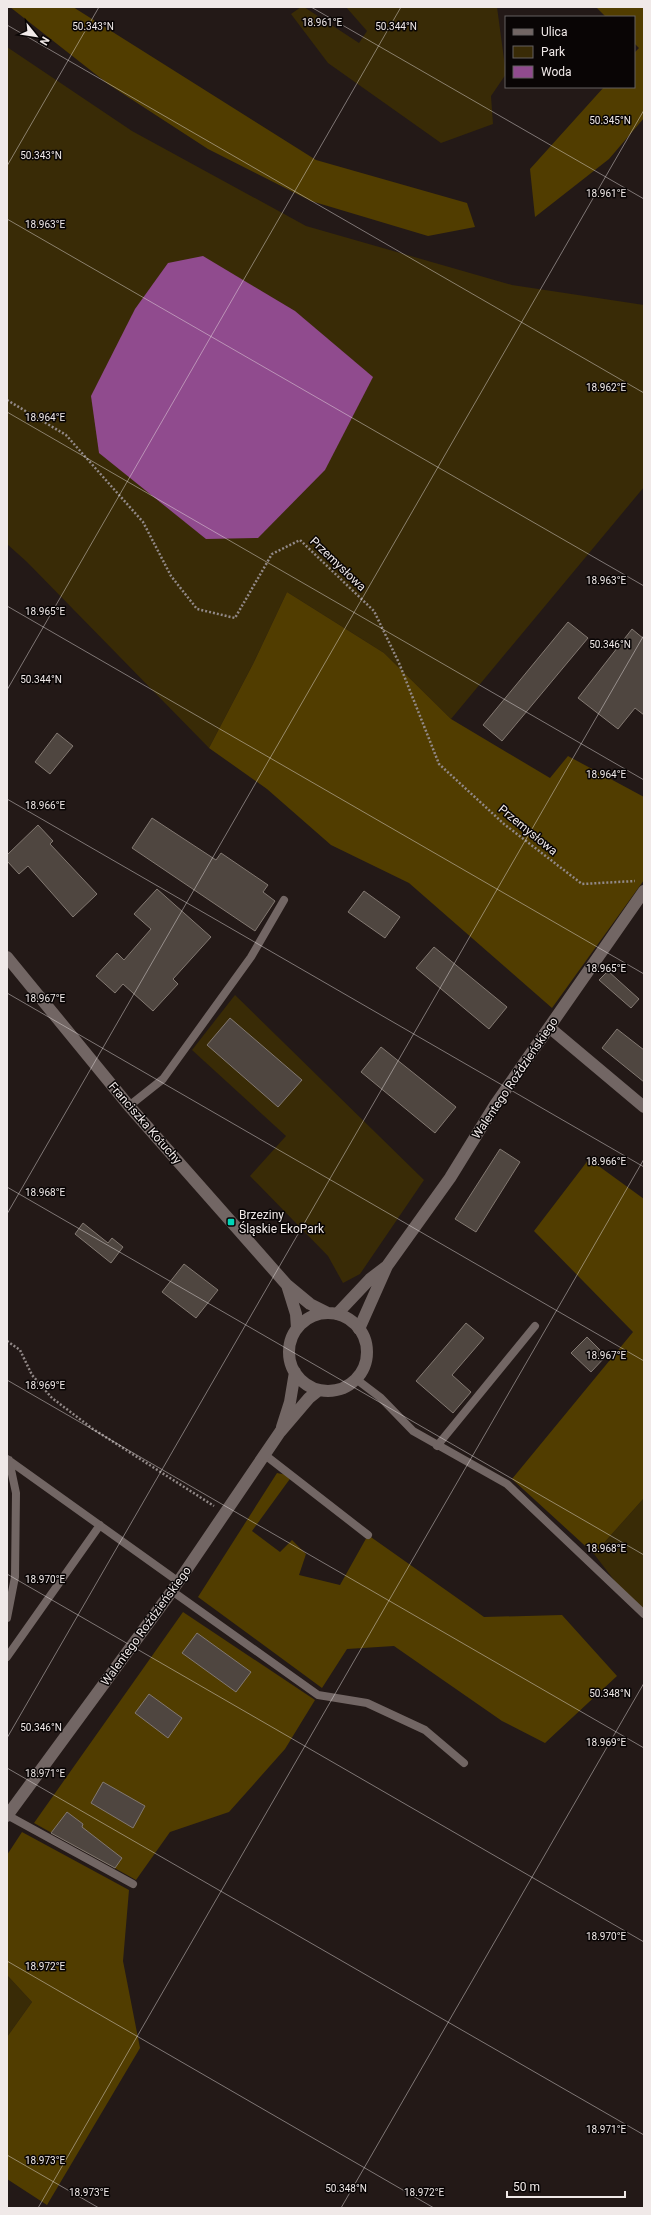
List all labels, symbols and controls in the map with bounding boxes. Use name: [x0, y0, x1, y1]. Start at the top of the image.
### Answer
north arrow: [16, 16, 56, 56]
legend: [505, 16, 635, 88]
text: 18.961°E: [302, 17, 342, 28]
text: 50.343°N: [72, 21, 114, 32]
text: 50.344°N: [375, 21, 417, 32]
text: Ulica: [541, 25, 567, 39]
text: N: [37, 34, 52, 48]
text: Park: [541, 45, 566, 59]
text: Woda: [541, 65, 572, 79]
text: 50.345°N: [589, 115, 631, 126]
text: 50.343°N: [20, 150, 62, 161]
text: 18.961°E: [586, 188, 626, 199]
text: 18.963°E: [25, 219, 65, 230]
text: 18.962°E: [586, 382, 626, 393]
text: 18.964°E: [25, 412, 65, 423]
street label: Przemysłowa: [307, 534, 369, 594]
text: 18.963°E: [586, 575, 626, 586]
text: 18.965°E: [25, 606, 65, 617]
text: 50.346°N: [589, 639, 631, 650]
text: 50.344°N: [20, 674, 62, 685]
text: 18.964°E: [586, 769, 626, 780]
text: 18.966°E: [25, 800, 65, 811]
street label: Przemysłowa: [496, 802, 560, 858]
text: 18.965°E: [586, 963, 626, 974]
text: 18.967°E: [25, 993, 65, 1004]
street label: Walentego Roździeńskiego: [469, 1014, 561, 1141]
street label: Franciszka Kotuchy: [106, 1079, 185, 1167]
text: 18.966°E: [586, 1156, 626, 1167]
text: 18.968°E: [25, 1187, 65, 1198]
place label: Brzeziny Śląskie EkoPark: [239, 1208, 325, 1236]
marker: Brzeziny Śląskie EkoPark: [226, 1217, 236, 1227]
text: 18.967°E: [586, 1350, 626, 1361]
text: 18.969°E: [25, 1380, 65, 1391]
text: 18.968°E: [586, 1543, 626, 1554]
street label: Walentego Roździeńskiego: [98, 1564, 194, 1688]
text: 18.970°E: [25, 1574, 65, 1585]
text: 50.348°N: [589, 1688, 631, 1699]
text: 50.346°N: [20, 1722, 62, 1733]
text: 18.969°E: [586, 1737, 626, 1748]
text: 18.971°E: [25, 1768, 65, 1779]
text: 18.970°E: [586, 1931, 626, 1942]
text: 18.972°E: [25, 1961, 65, 1972]
text: 18.971°E: [586, 2124, 626, 2135]
text: 18.973°E: [25, 2155, 65, 2166]
scale bar: [507, 2173, 625, 2199]
text: 50 m: [513, 2180, 540, 2194]
text: 50.348°N: [325, 2183, 367, 2194]
text: 18.973°E: [69, 2187, 109, 2198]
text: 18.972°E: [404, 2187, 444, 2198]

